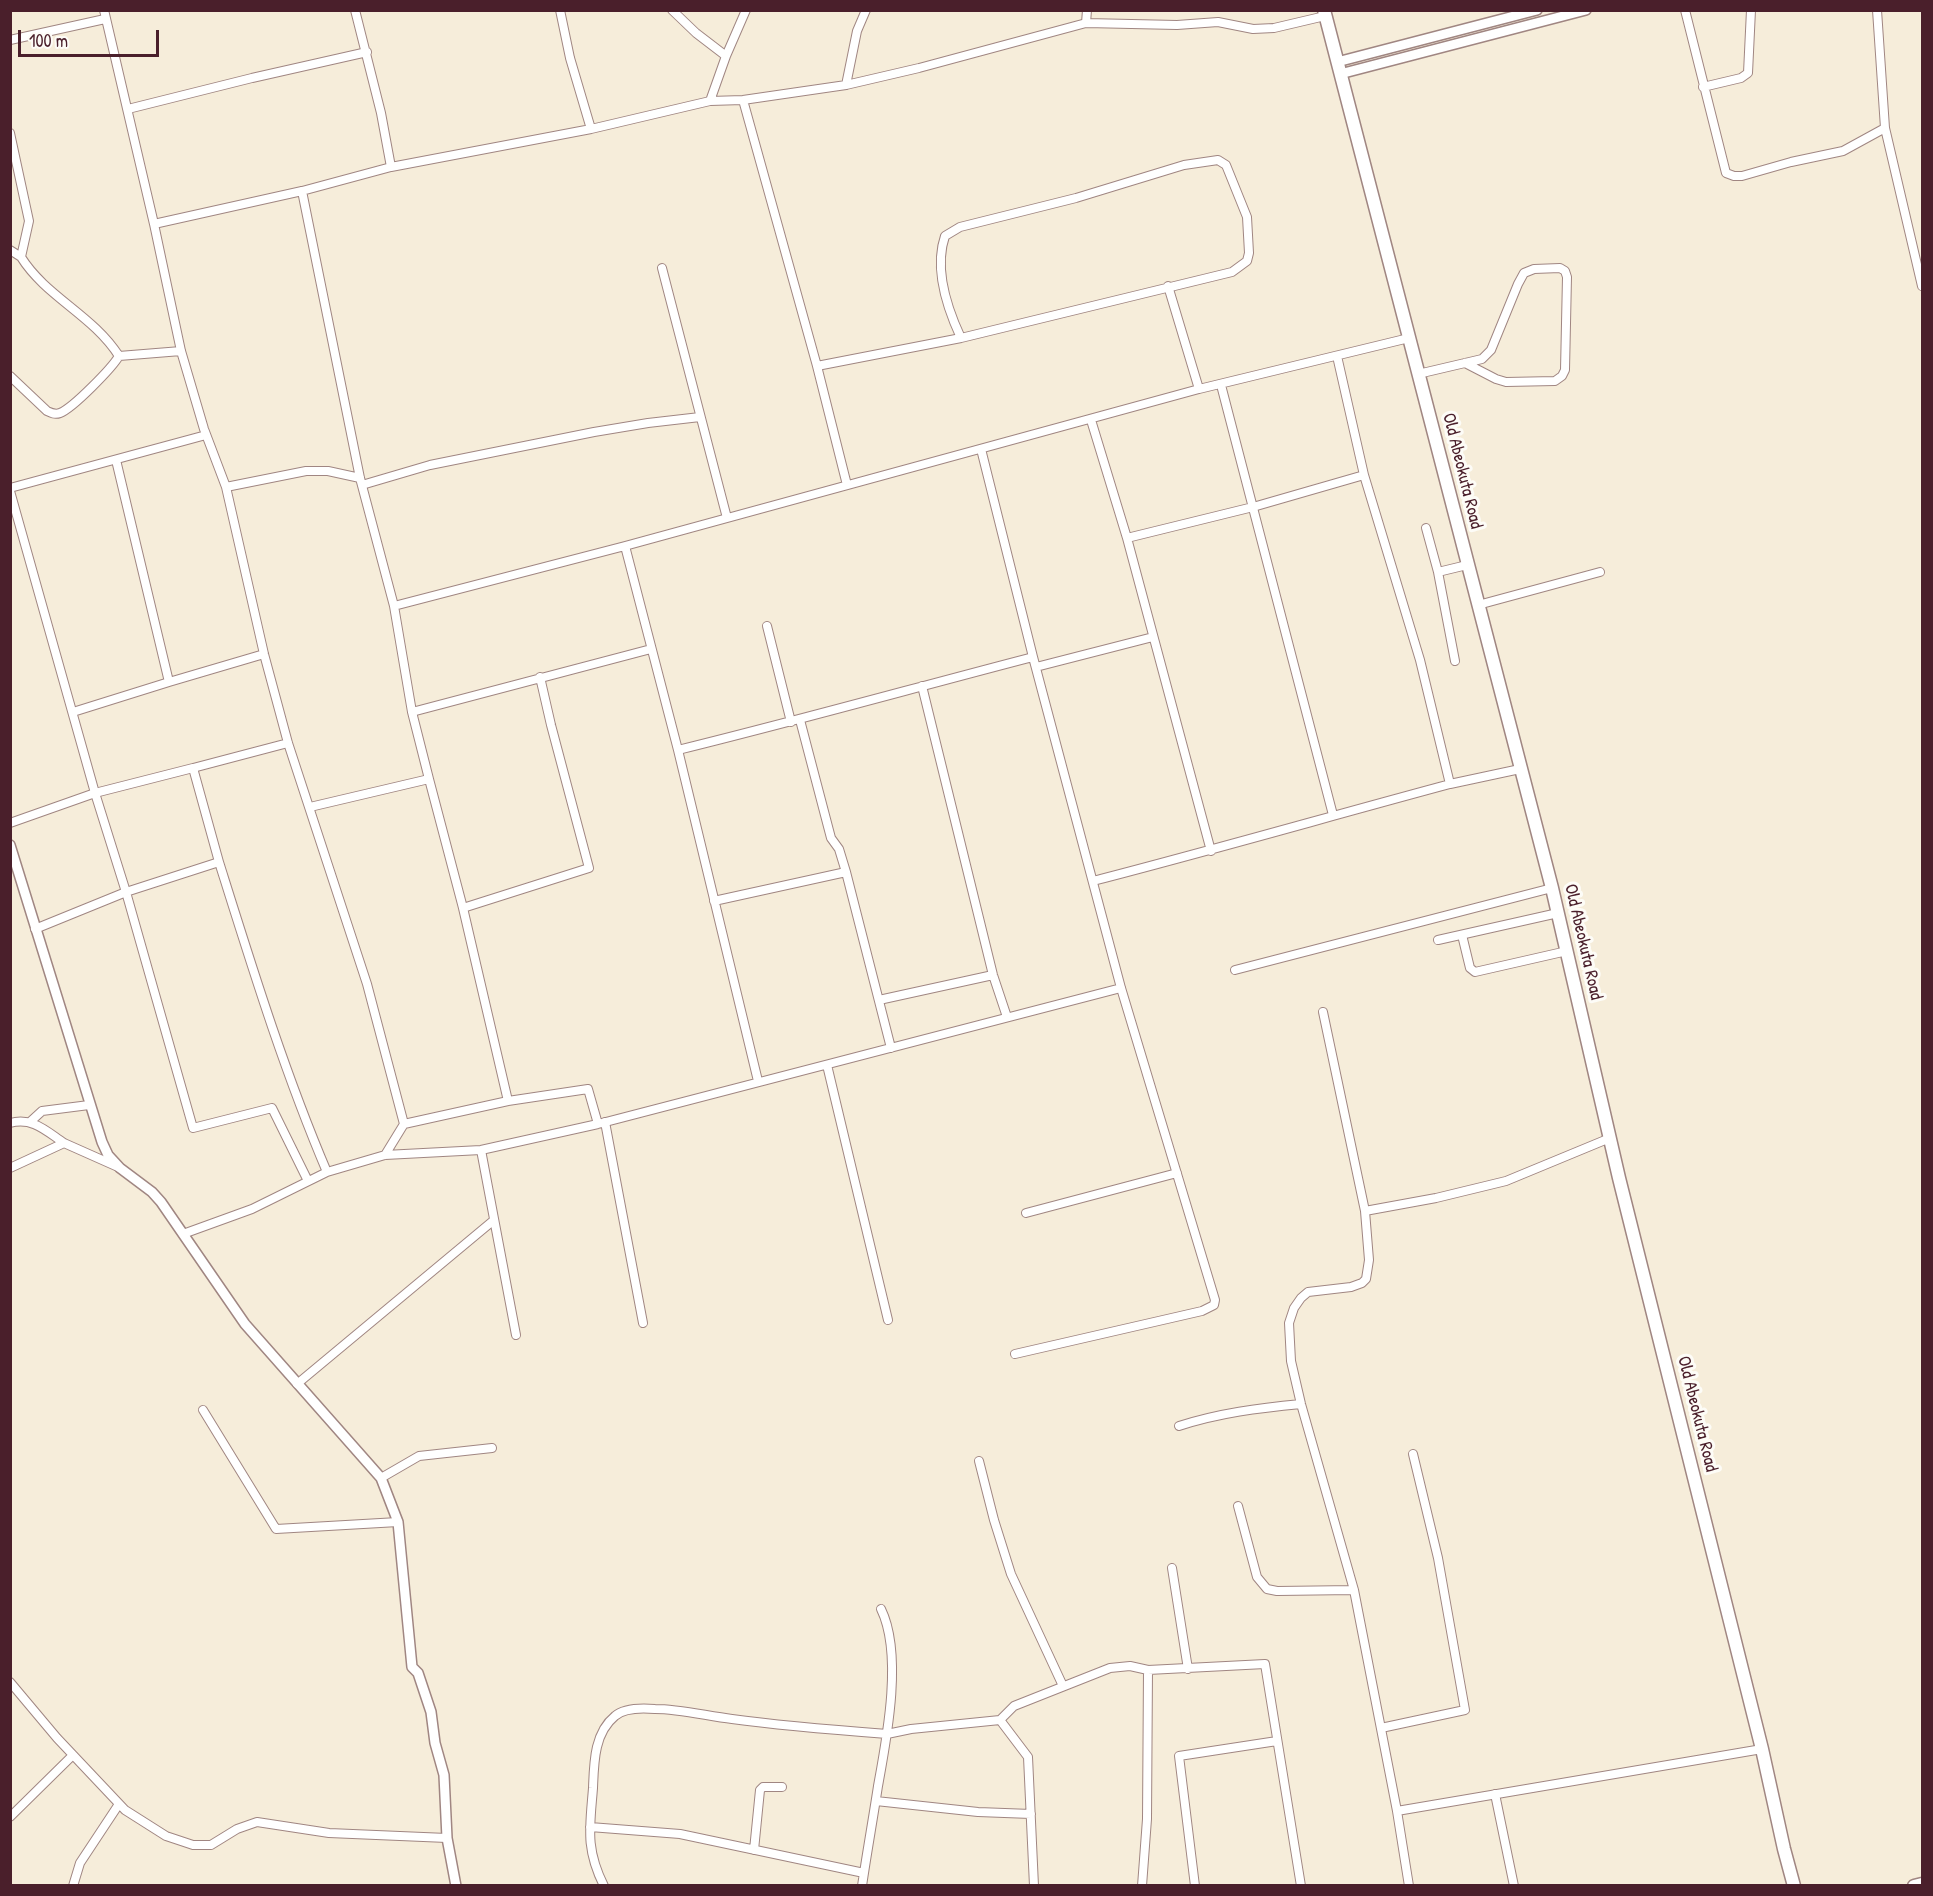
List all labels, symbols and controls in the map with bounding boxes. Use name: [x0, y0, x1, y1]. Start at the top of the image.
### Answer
scale bar: [21, 18, 162, 56]
text: 100 m: [29, 28, 68, 53]
street label: Old Abeokuta Road: [1437, 411, 1487, 531]
street label: Old Abeokuta Road: [1559, 882, 1607, 1002]
street label: Old Abeokuta Road: [1672, 1354, 1722, 1474]

